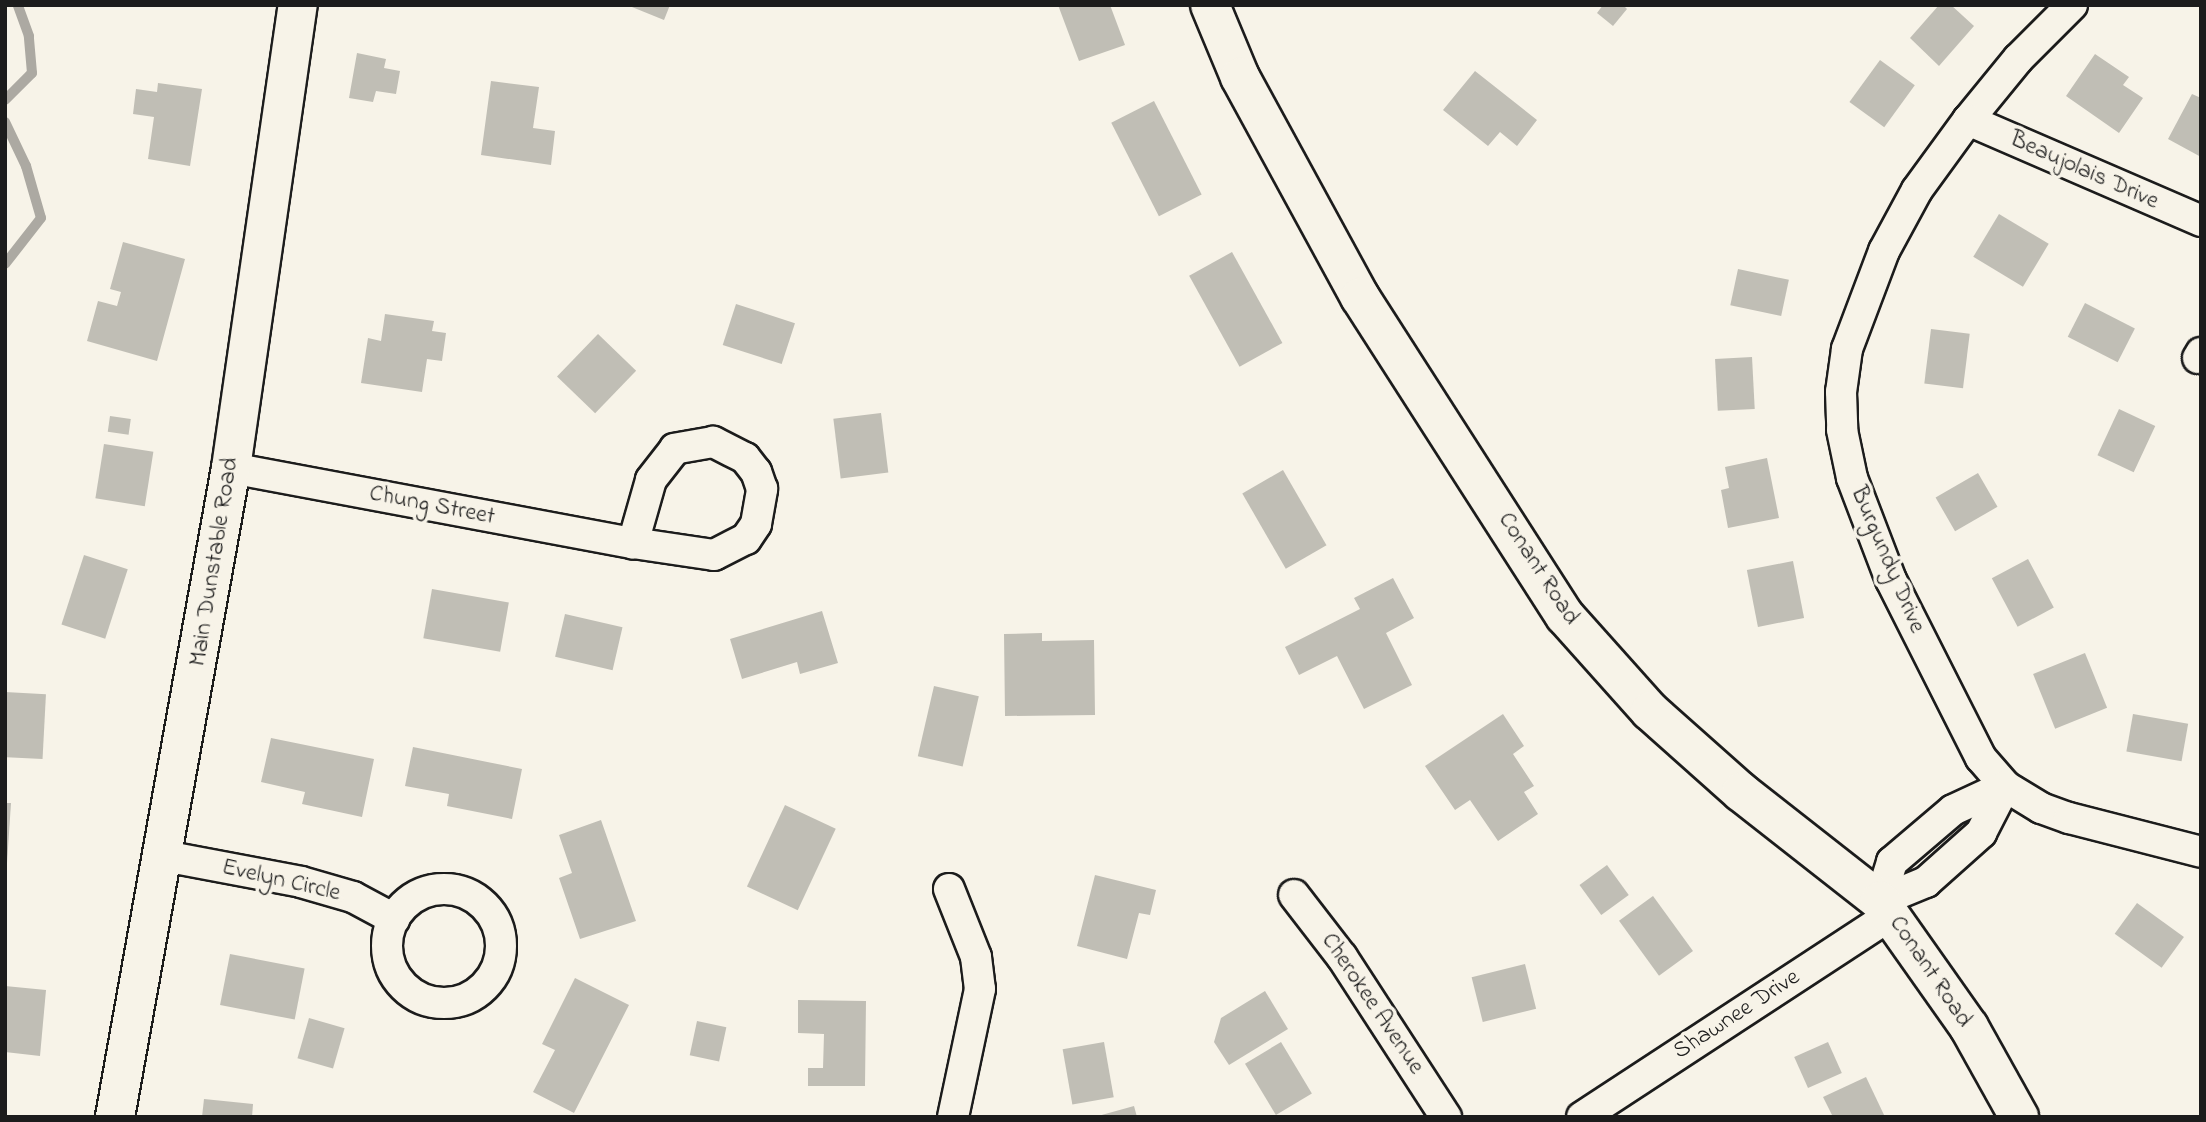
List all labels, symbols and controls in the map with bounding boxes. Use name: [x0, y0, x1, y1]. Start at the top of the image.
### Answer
street label: Beaujolais Drive: [2005, 125, 2163, 217]
street label: Main Dunstable Road: [184, 456, 246, 668]
street label: Chung Street: [367, 480, 497, 532]
street label: Burgundy Drive: [1843, 482, 1931, 638]
street label: Conant Road: [1491, 507, 1585, 631]
street label: Evelyn Circle: [219, 853, 343, 909]
street label: Conant Road: [1882, 911, 1978, 1033]
street label: Cherokee Avenue: [1314, 928, 1430, 1080]
street label: Shawnee Drive: [1668, 963, 1806, 1067]

